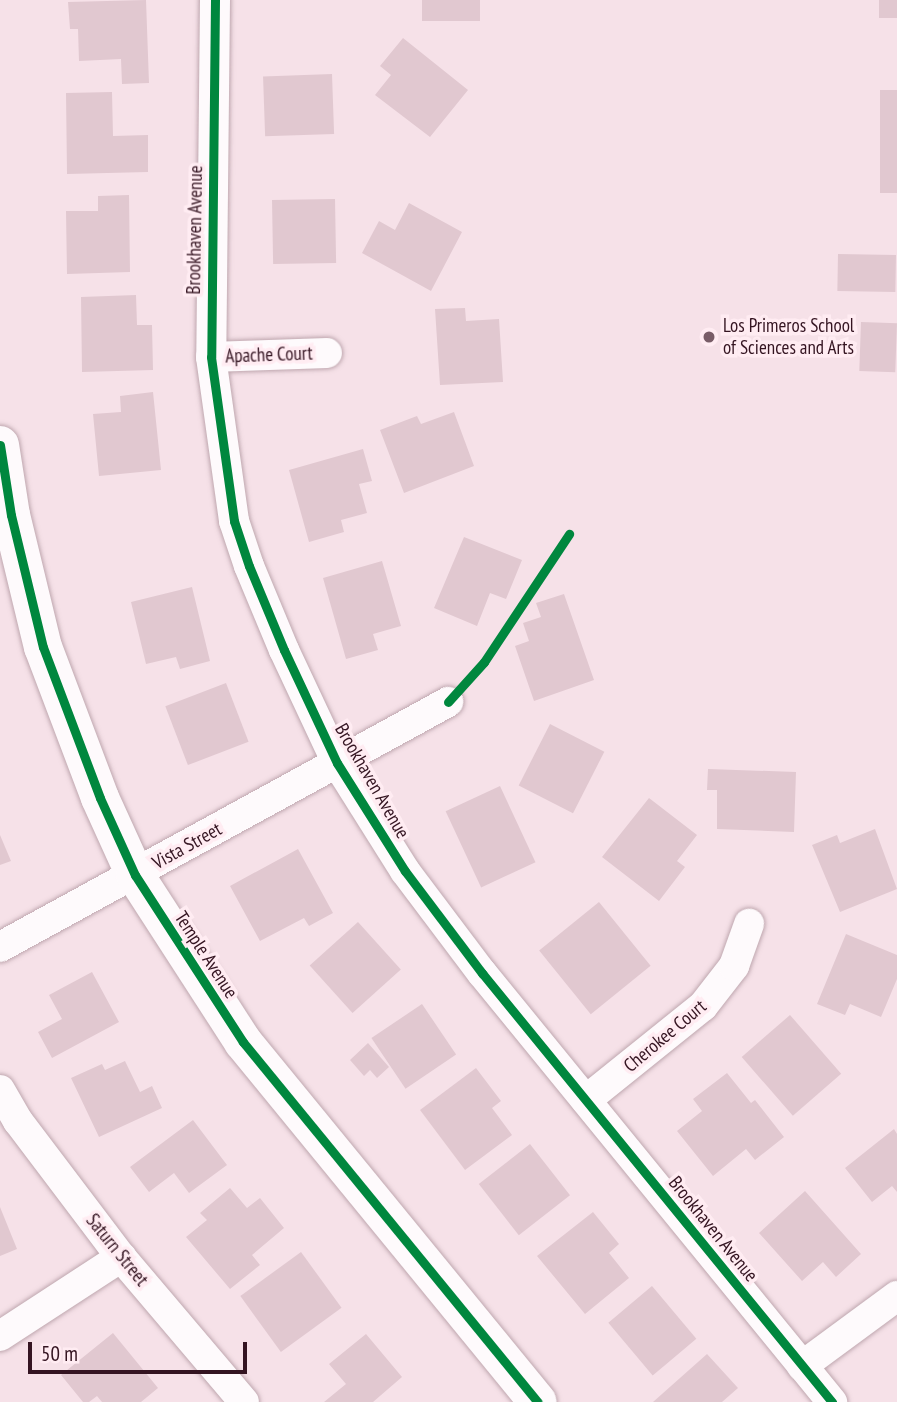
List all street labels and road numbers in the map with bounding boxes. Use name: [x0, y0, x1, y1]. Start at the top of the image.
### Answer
street label: Brookhaven Avenue: [182, 165, 208, 295]
street label: Apache Court: [225, 342, 313, 368]
street label: Brookhaven Avenue: [330, 719, 414, 843]
street label: Vista Street: [148, 818, 226, 874]
street label: Temple Avenue: [169, 907, 243, 1003]
street label: Cherokee Court: [619, 995, 711, 1077]
street label: Brookhaven Avenue: [663, 1171, 763, 1287]
street label: Saturn Street: [81, 1209, 153, 1291]

